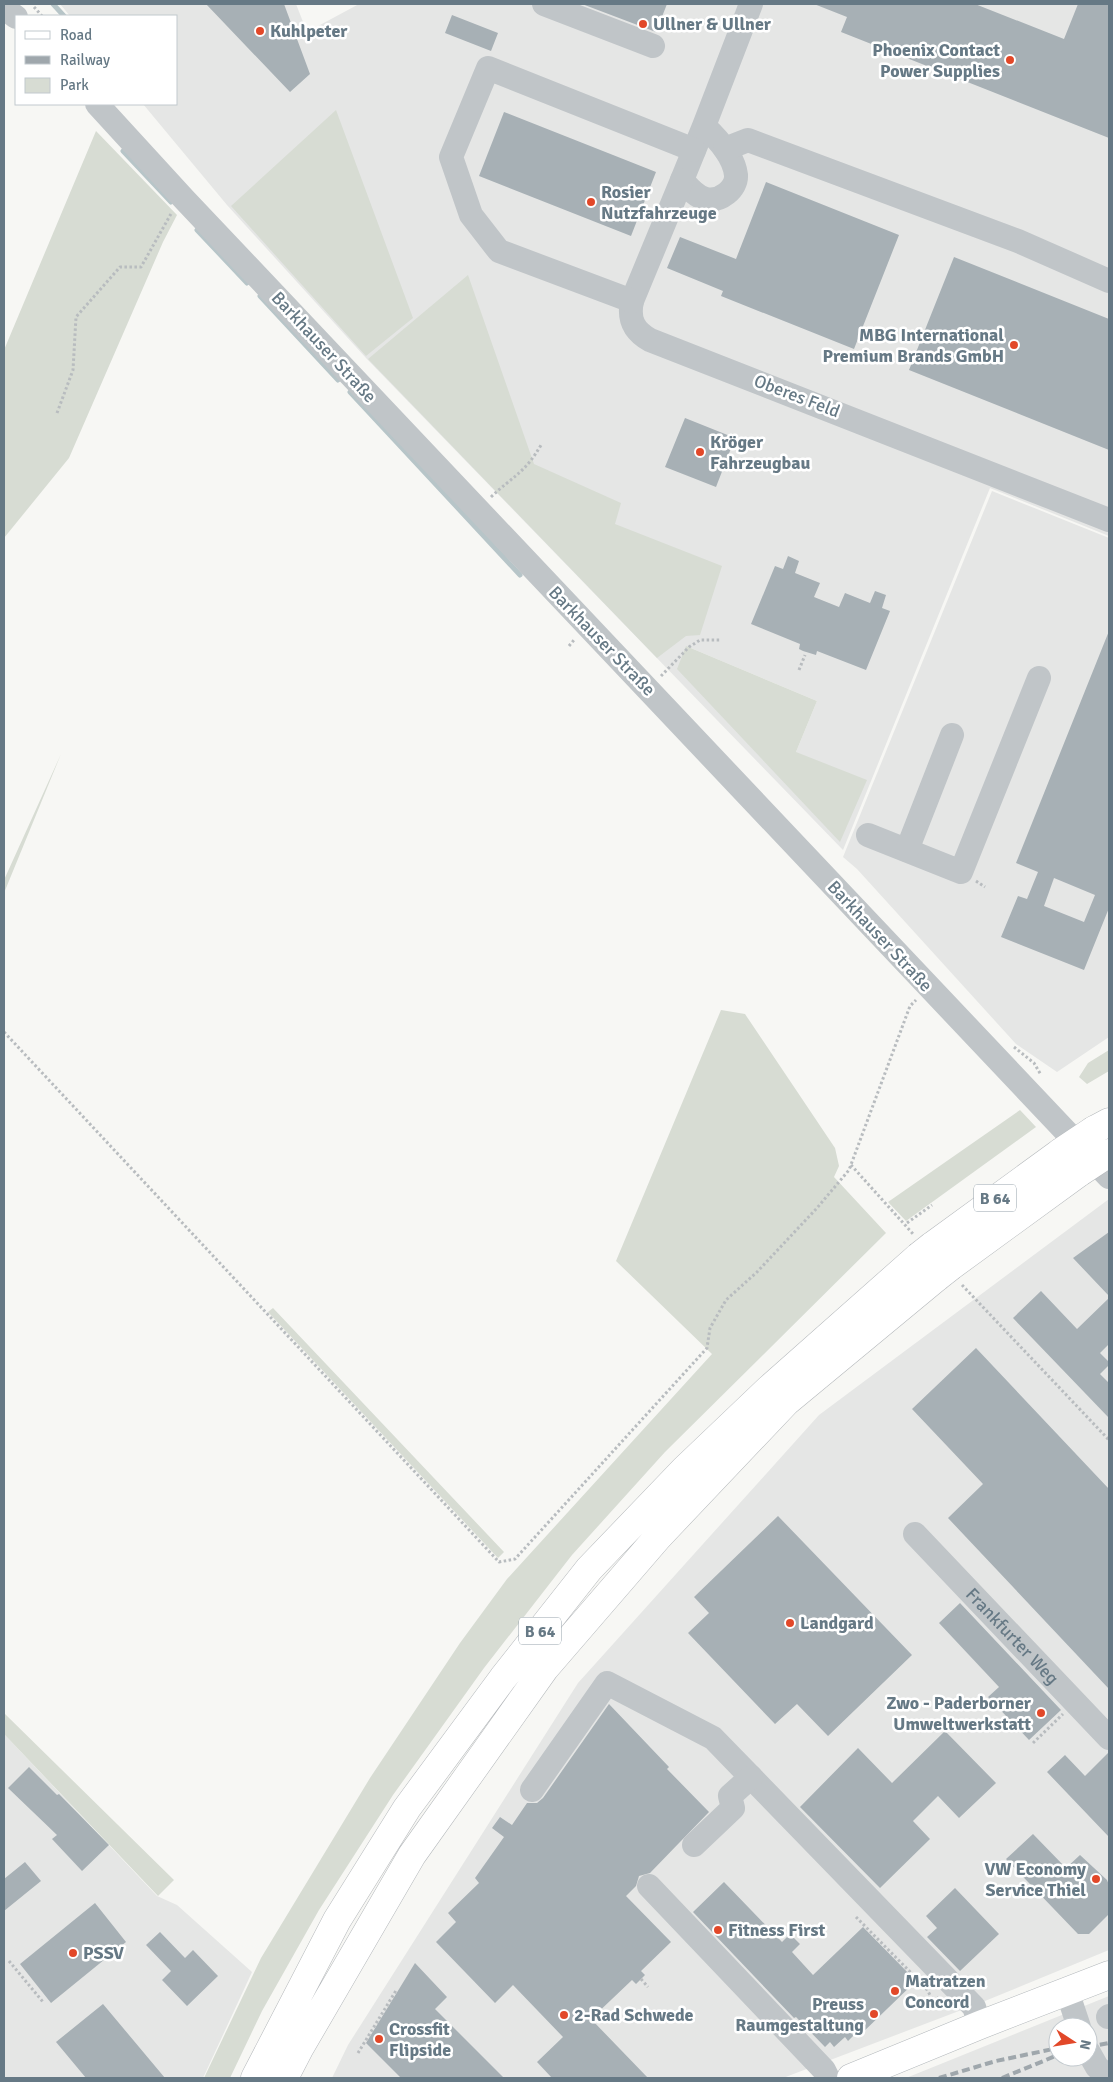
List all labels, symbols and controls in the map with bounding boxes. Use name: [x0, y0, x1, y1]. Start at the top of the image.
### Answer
place label: Ullner & Ullner: [653, 13, 772, 35]
legend: [15, 15, 178, 105]
marker: Ullner & Ullner: [637, 18, 649, 30]
place label: Kuhlpeter: [270, 20, 348, 42]
marker: Kuhlpeter: [254, 25, 266, 37]
text: Road: [60, 26, 92, 44]
place label: Phoenix Contact Power Supplies: [872, 39, 1000, 82]
text: Railway: [60, 51, 110, 69]
marker: Phoenix Contact Power Supplies: [1004, 54, 1016, 66]
text: Park: [60, 76, 89, 94]
place label: Rosier Nutzfahrzeuge: [601, 181, 717, 224]
marker: Rosier Nutzfahrzeuge: [585, 196, 597, 208]
street label: Barkhauser Straße: [267, 287, 381, 407]
place label: MBG International Premium Brands GmbH: [823, 324, 1004, 367]
marker: MBG International Premium Brands GmbH: [1008, 339, 1020, 351]
street label: Oberes Feld: [751, 370, 843, 422]
place label: Kröger Fahrzeugbau: [710, 431, 810, 474]
marker: Kröger Fahrzeugbau: [694, 446, 706, 458]
street label: Barkhauser Straße: [544, 582, 660, 700]
street label: Barkhauser Straße: [823, 876, 937, 996]
road number: B 64: [974, 1184, 1016, 1212]
street label: Frankfurter Weg: [961, 1583, 1063, 1689]
place label: Landgard: [800, 1612, 874, 1634]
marker: Landgard: [784, 1617, 796, 1629]
road number: B 64: [519, 1618, 561, 1644]
place label: Zwo - Paderborner Umweltwerkstatt: [886, 1692, 1032, 1735]
marker: Zwo - Paderborner Umweltwerkstatt: [1035, 1707, 1047, 1719]
place label: VW Economy Service Thiel: [984, 1858, 1086, 1901]
marker: VW Economy Service Thiel: [1090, 1873, 1102, 1885]
place label: Fitness First: [728, 1919, 825, 1941]
marker: Fitness First: [712, 1924, 724, 1936]
place label: PSSV: [83, 1942, 124, 1964]
marker: PSSV: [67, 1947, 79, 1959]
place label: Matratzen Concord: [905, 1970, 986, 2013]
marker: Matratzen Concord: [889, 1985, 901, 1997]
place label: Preuss Raumgestaltung: [735, 1993, 864, 2036]
place label: 2-Rad Schwede: [574, 2004, 694, 2026]
marker: Preuss Raumgestaltung: [868, 2008, 880, 2020]
marker: 2-Rad Schwede: [558, 2009, 570, 2021]
north arrow: [1048, 2017, 1098, 2067]
place label: Crossfit Flipside: [389, 2018, 451, 2061]
marker: Crossfit Flipside: [373, 2033, 385, 2045]
text: N: [1076, 2038, 1095, 2051]

